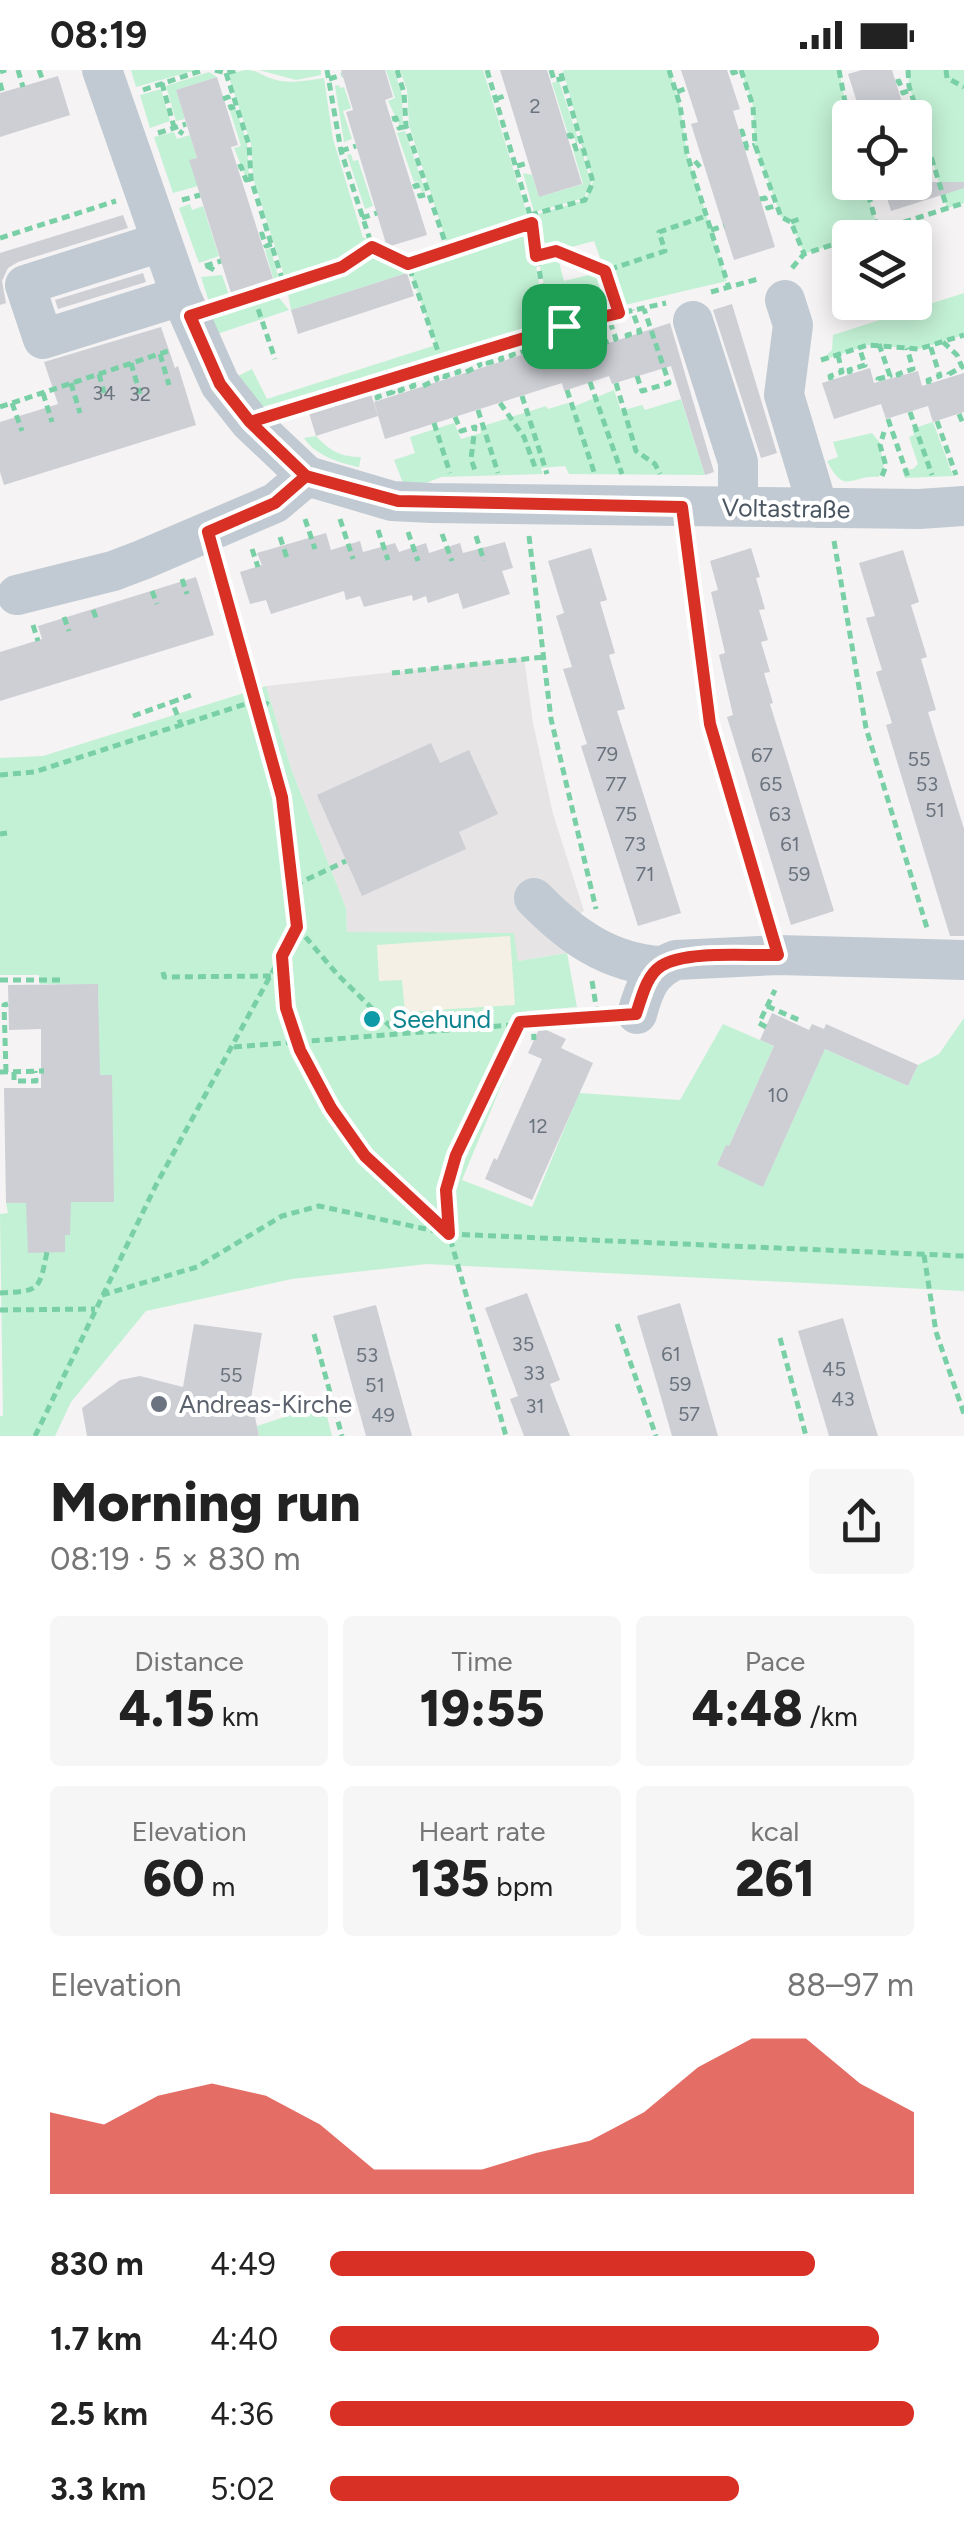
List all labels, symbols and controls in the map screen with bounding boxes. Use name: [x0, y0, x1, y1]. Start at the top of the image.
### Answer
text: 08:19: [50, 12, 147, 58]
house number: 2: [529, 94, 541, 118]
map controls: [832, 100, 932, 320]
button: locate: [832, 100, 932, 200]
button: layers: [832, 220, 932, 320]
pin: [522, 284, 607, 369]
icon: arrive: [537, 299, 592, 354]
house number: 34: [92, 381, 116, 405]
house number: 32: [129, 382, 151, 406]
street label: Voltastraße: [721, 492, 851, 524]
house number: 79: [596, 742, 618, 766]
house number: 67: [751, 743, 773, 767]
house number: 55: [908, 747, 931, 771]
house number: 77: [605, 772, 627, 796]
house number: 65: [760, 772, 782, 796]
house number: 53: [916, 772, 938, 796]
house number: 51: [925, 798, 945, 822]
house number: 75: [615, 802, 637, 826]
house number: 63: [769, 802, 791, 826]
house number: 73: [624, 832, 646, 856]
house number: 61: [780, 832, 800, 856]
house number: 71: [636, 862, 655, 886]
house number: 59: [788, 862, 810, 886]
place label: Seehund: [392, 1004, 491, 1034]
marker: Seehund: [361, 1008, 383, 1030]
house number: 10: [767, 1083, 789, 1107]
house number: 12: [528, 1114, 548, 1138]
house number: 35: [512, 1332, 534, 1356]
house number: 61: [661, 1342, 681, 1366]
house number: 53: [356, 1343, 378, 1367]
house number: 45: [822, 1357, 846, 1381]
house number: 33: [523, 1361, 545, 1385]
house number: 55: [220, 1363, 243, 1387]
house number: 59: [669, 1372, 691, 1396]
house number: 51: [365, 1373, 385, 1397]
house number: 43: [831, 1387, 855, 1411]
place label: Andreas-Kirche: [179, 1389, 352, 1419]
marker: Andreas-Kirche: [148, 1393, 170, 1415]
house number: 31: [525, 1394, 545, 1418]
house number: 57: [678, 1402, 700, 1426]
house number: 49: [371, 1403, 395, 1427]
text: Morning run: [50, 1469, 361, 1535]
button: share: [809, 1469, 914, 1574]
text: 08:19 · 5 × 830 m: [50, 1540, 300, 1578]
text: Distance: [134, 1644, 244, 1678]
text: Time: [451, 1644, 513, 1678]
text: Pace: [745, 1644, 805, 1678]
text: 4.15: [119, 1678, 215, 1739]
text: 19:55: [419, 1678, 545, 1739]
text: 4:48: [692, 1678, 803, 1739]
text: km: [215, 1699, 259, 1733]
text: /km: [803, 1699, 858, 1733]
text: Elevation: [131, 1814, 247, 1848]
text: Heart rate: [418, 1814, 546, 1848]
text: kcal: [751, 1814, 799, 1848]
text: 60: [143, 1848, 205, 1909]
text: 135: [411, 1848, 489, 1909]
text: 261: [735, 1848, 815, 1909]
text: m: [205, 1869, 235, 1903]
text: bpm: [489, 1869, 553, 1903]
text: Elevation: [50, 1966, 182, 2004]
text: 88–97 m: [787, 1966, 914, 2004]
text: 830 m: [50, 2245, 144, 2283]
text: 4:49: [210, 2245, 276, 2283]
text: 1.7 km: [50, 2320, 142, 2358]
text: 4:40: [210, 2320, 278, 2358]
text: 2.5 km: [50, 2395, 148, 2433]
text: 4:36: [210, 2395, 274, 2433]
text: 3.3 km: [50, 2470, 146, 2508]
text: 5:02: [210, 2470, 275, 2508]

